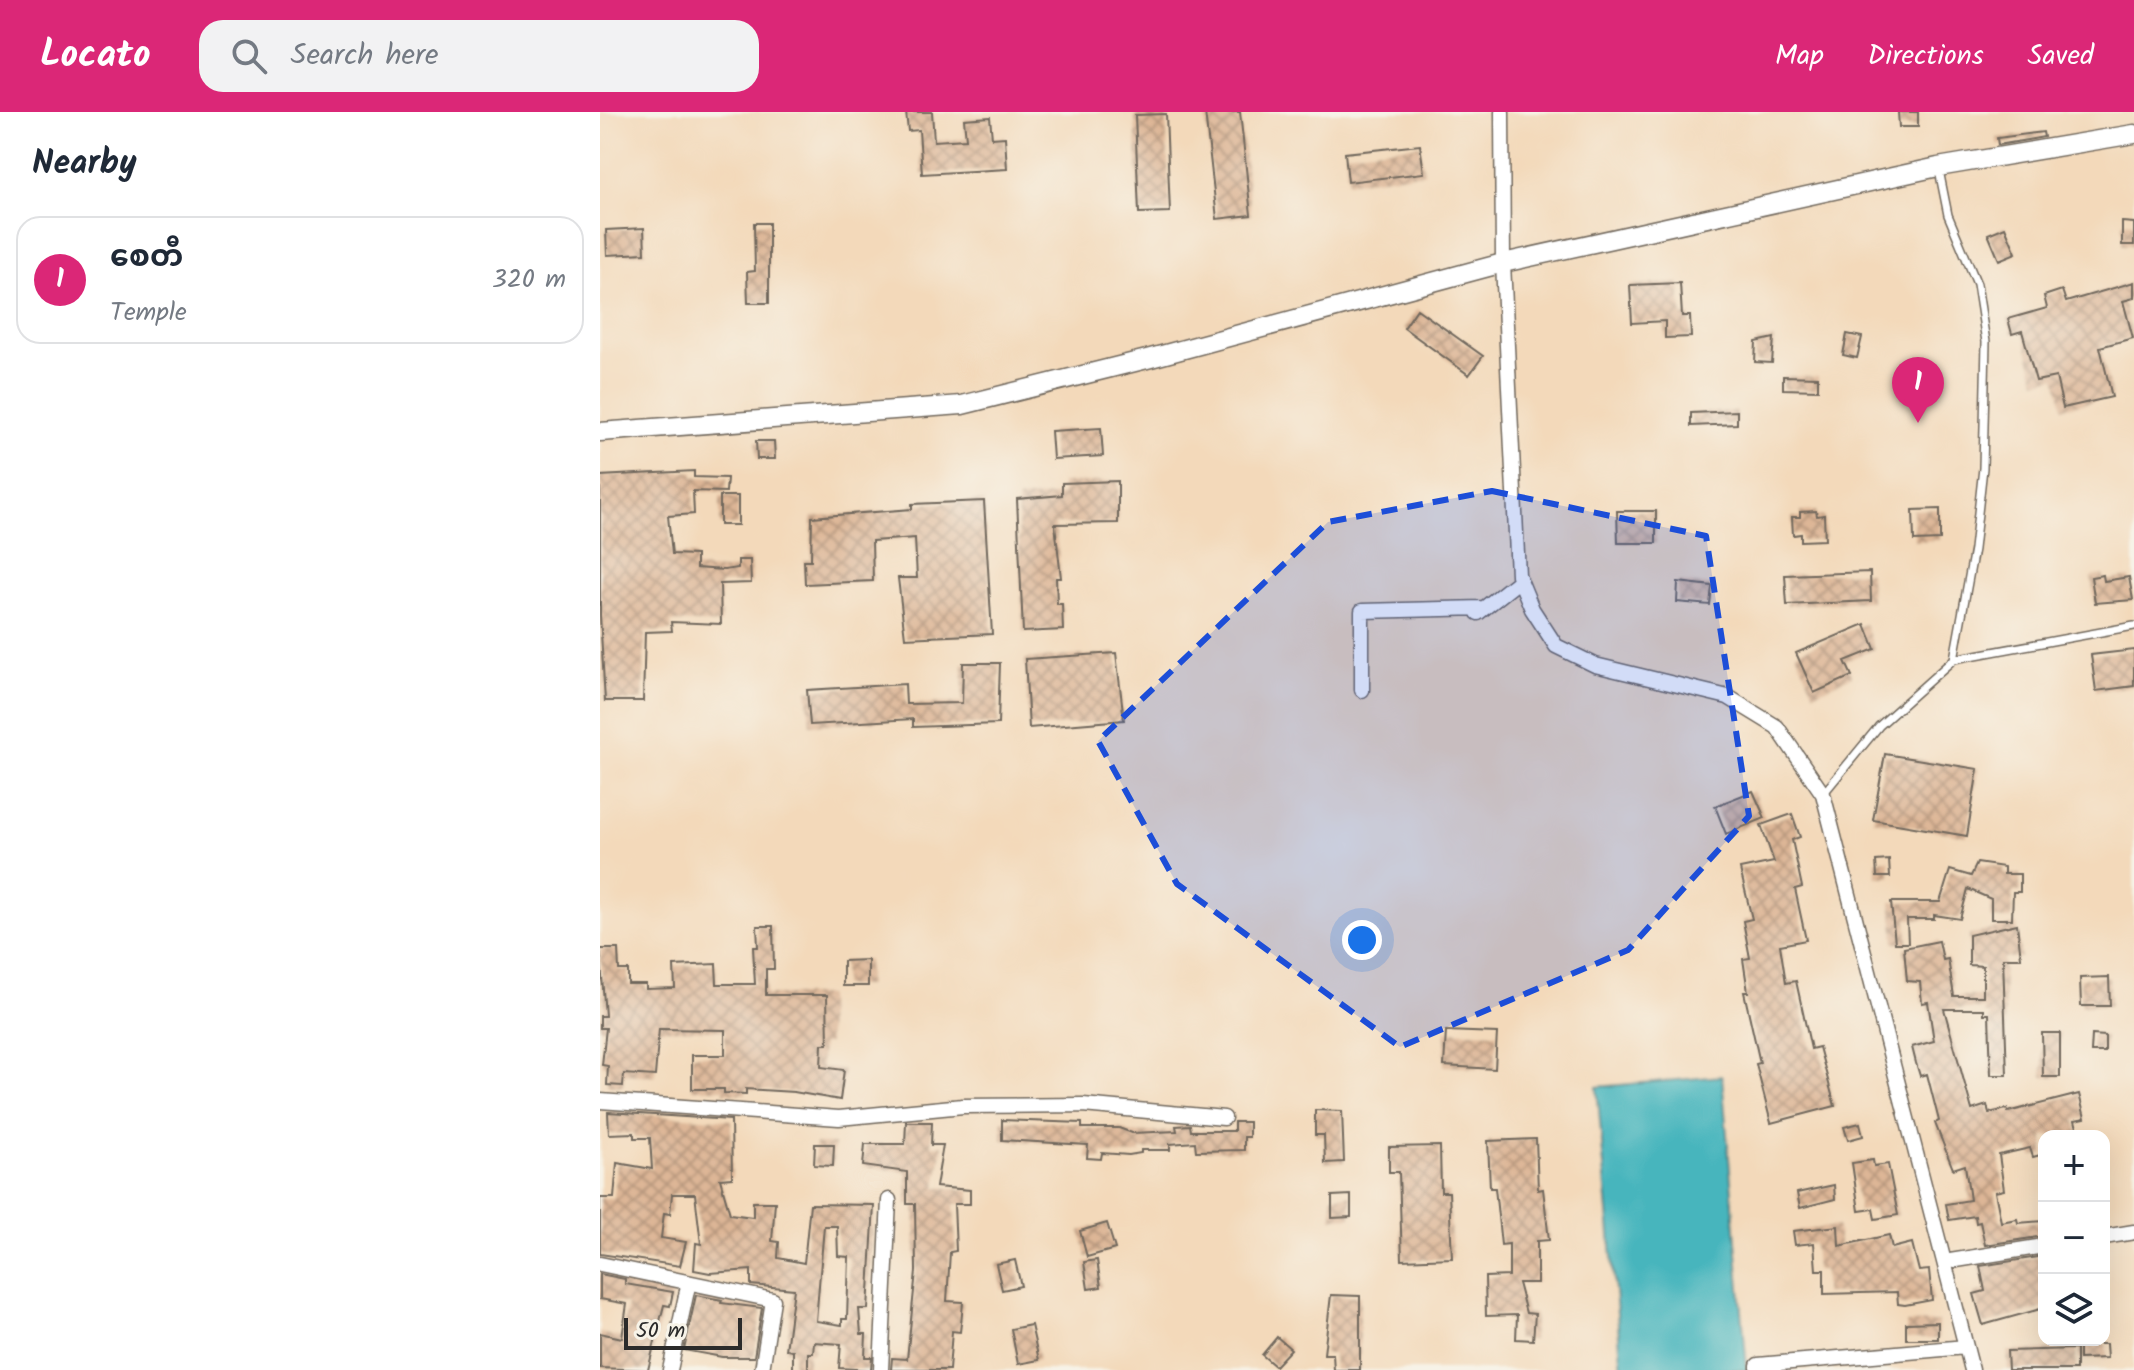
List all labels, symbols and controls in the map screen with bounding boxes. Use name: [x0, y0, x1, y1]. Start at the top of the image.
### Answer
search box: [199, 20, 759, 92]
text: Locato: [40, 26, 151, 86]
text: Search here: [291, 32, 438, 80]
icon: search: [227, 34, 271, 78]
text: Map: [1775, 34, 1824, 79]
text: Directions: [1868, 34, 1984, 79]
text: Saved: [2028, 34, 2094, 79]
text: Nearby: [32, 137, 137, 191]
text: စေတီ: [110, 234, 183, 282]
text: 1: [56, 259, 64, 301]
text: 320 m: [492, 259, 566, 301]
text: Temple: [110, 292, 187, 334]
pin: 1: [1892, 357, 1944, 423]
your location: [1342, 920, 1382, 960]
map controls: [2038, 1130, 2110, 1346]
button: +: [2038, 1130, 2110, 1202]
button: −: [2038, 1202, 2110, 1274]
button: layers: [2038, 1274, 2110, 1346]
scale bar: [624, 1314, 742, 1350]
text: 50 m: [636, 1314, 685, 1349]

